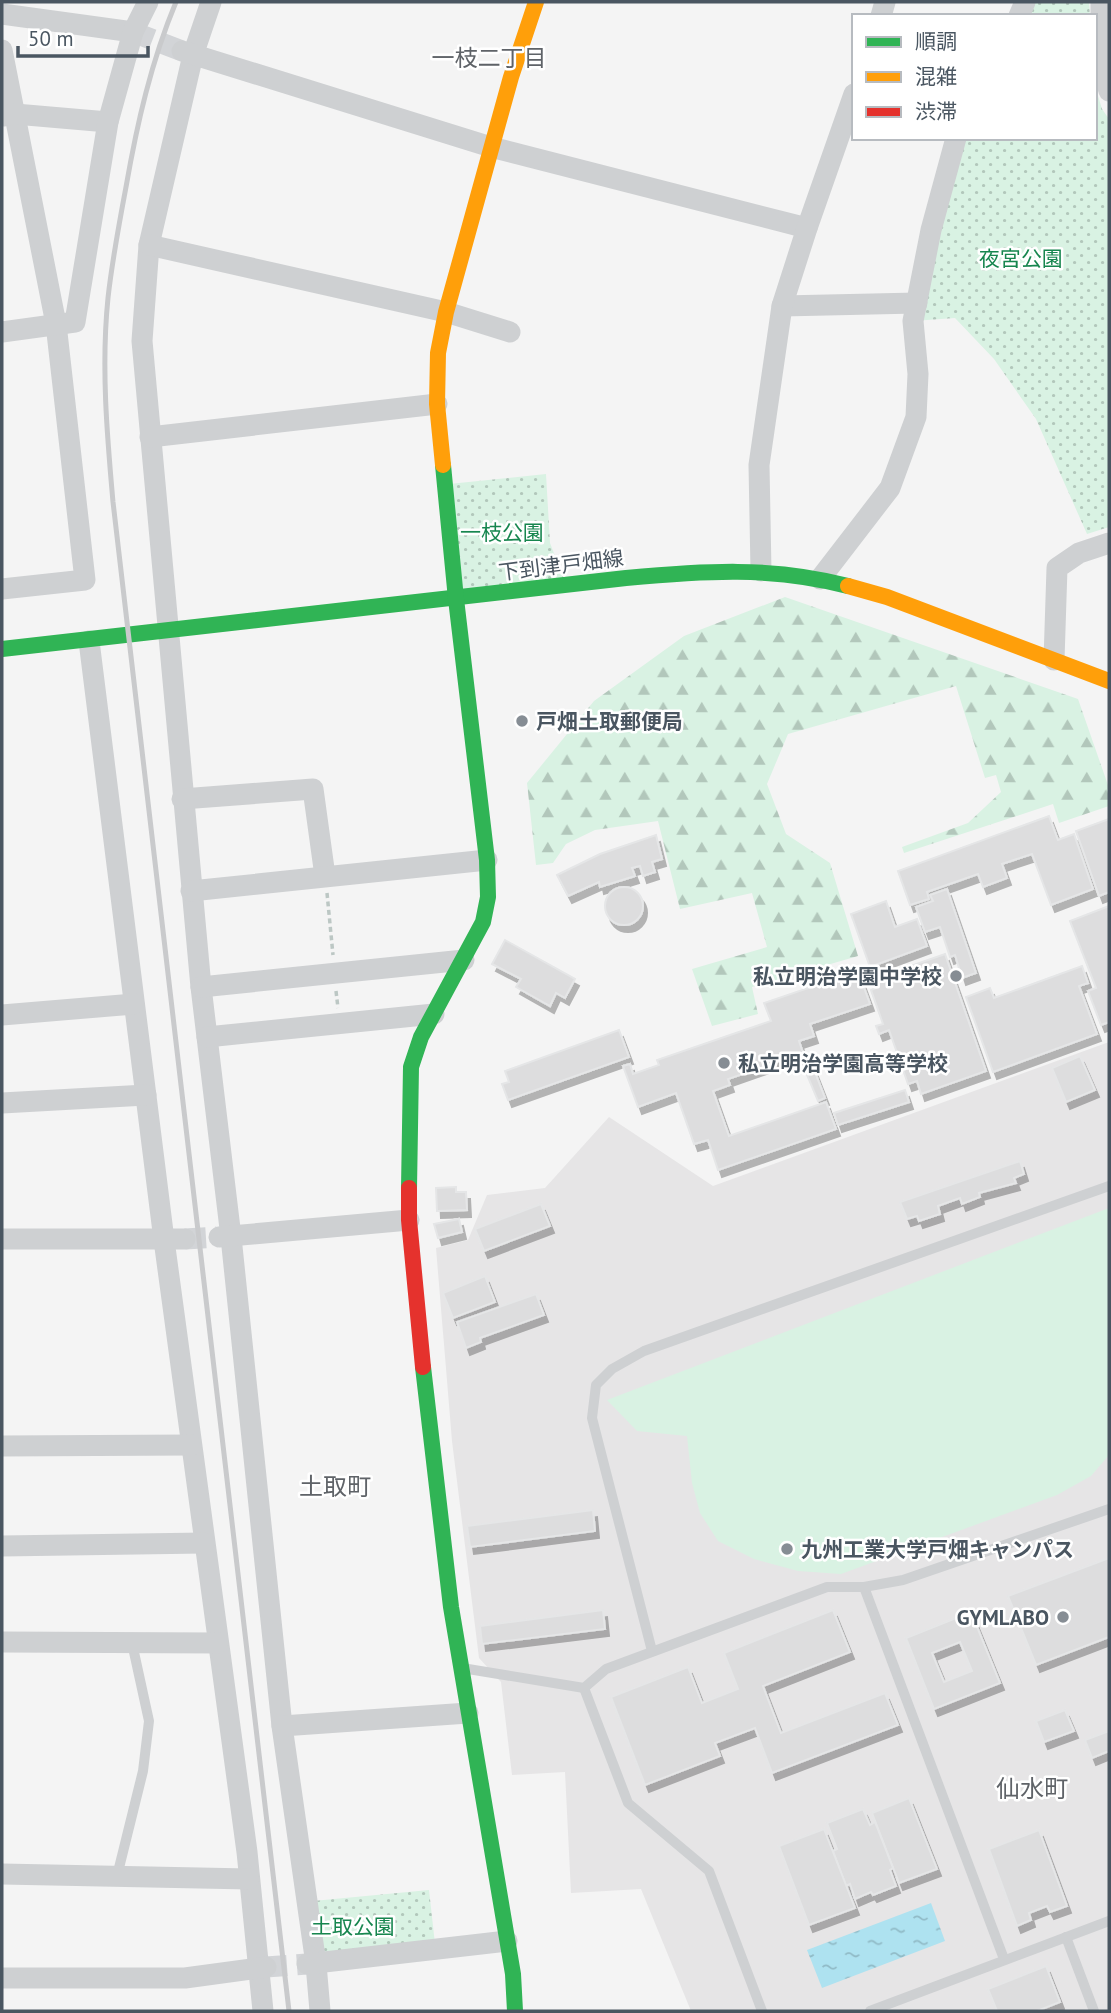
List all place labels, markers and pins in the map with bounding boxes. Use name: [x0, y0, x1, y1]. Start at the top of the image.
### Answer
place label: 戸畑土取郵便局: [536, 708, 683, 735]
marker: 戸畑土取郵便局: [514, 713, 530, 729]
place label: 私立明治学園中学校: [753, 963, 942, 990]
marker: 私立明治学園中学校: [948, 968, 964, 984]
place label: 私立明治学園高等学校: [738, 1050, 948, 1077]
marker: 私立明治学園高等学校: [716, 1055, 732, 1071]
place label: 九州工業大学戸畑キャンパス: [801, 1536, 1074, 1563]
marker: 九州工業大学戸畑キャンパス: [779, 1541, 795, 1557]
place label: GYMLABO: [957, 1604, 1049, 1631]
marker: GYMLABO: [1055, 1609, 1071, 1625]

